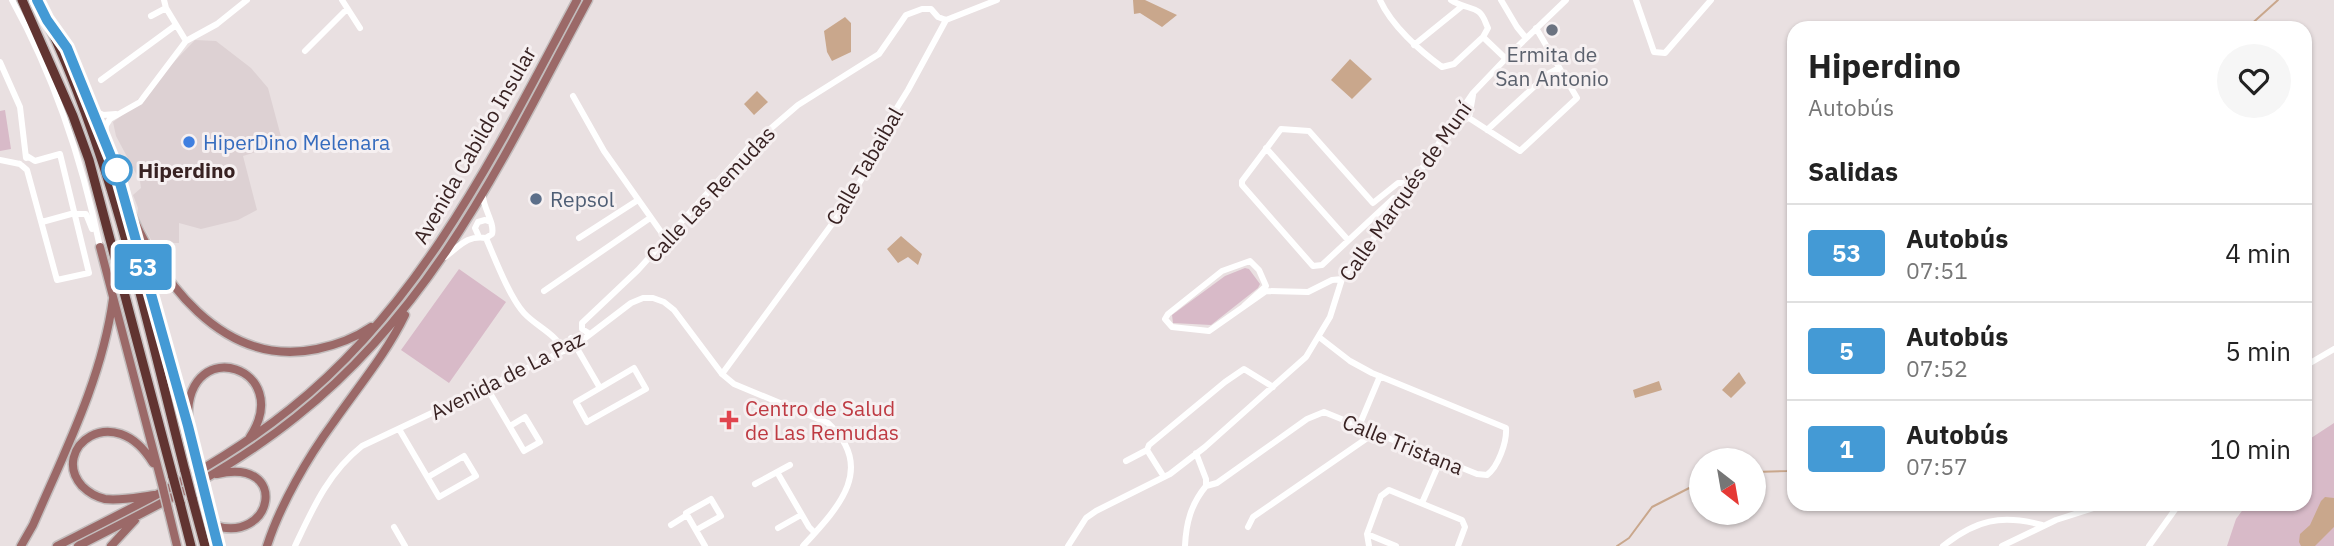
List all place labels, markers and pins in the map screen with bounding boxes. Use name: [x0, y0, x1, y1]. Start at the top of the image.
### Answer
marker: Ermita de San Antonio: [1544, 22, 1560, 38]
place label: Ermita de San Antonio: [1495, 40, 1609, 92]
place label: HiperDino Melenara: [203, 128, 390, 156]
marker: HiperDino Melenara: [181, 134, 197, 150]
marker: Hiperdino: [102, 155, 132, 185]
place label: Hiperdino: [138, 156, 235, 184]
place label: Repsol: [550, 185, 615, 213]
marker: Repsol: [528, 191, 544, 207]
place label: Centro de Salud de Las Remudas: [745, 394, 899, 446]
marker: Centro de Salud de Las Remudas: [719, 410, 739, 430]

